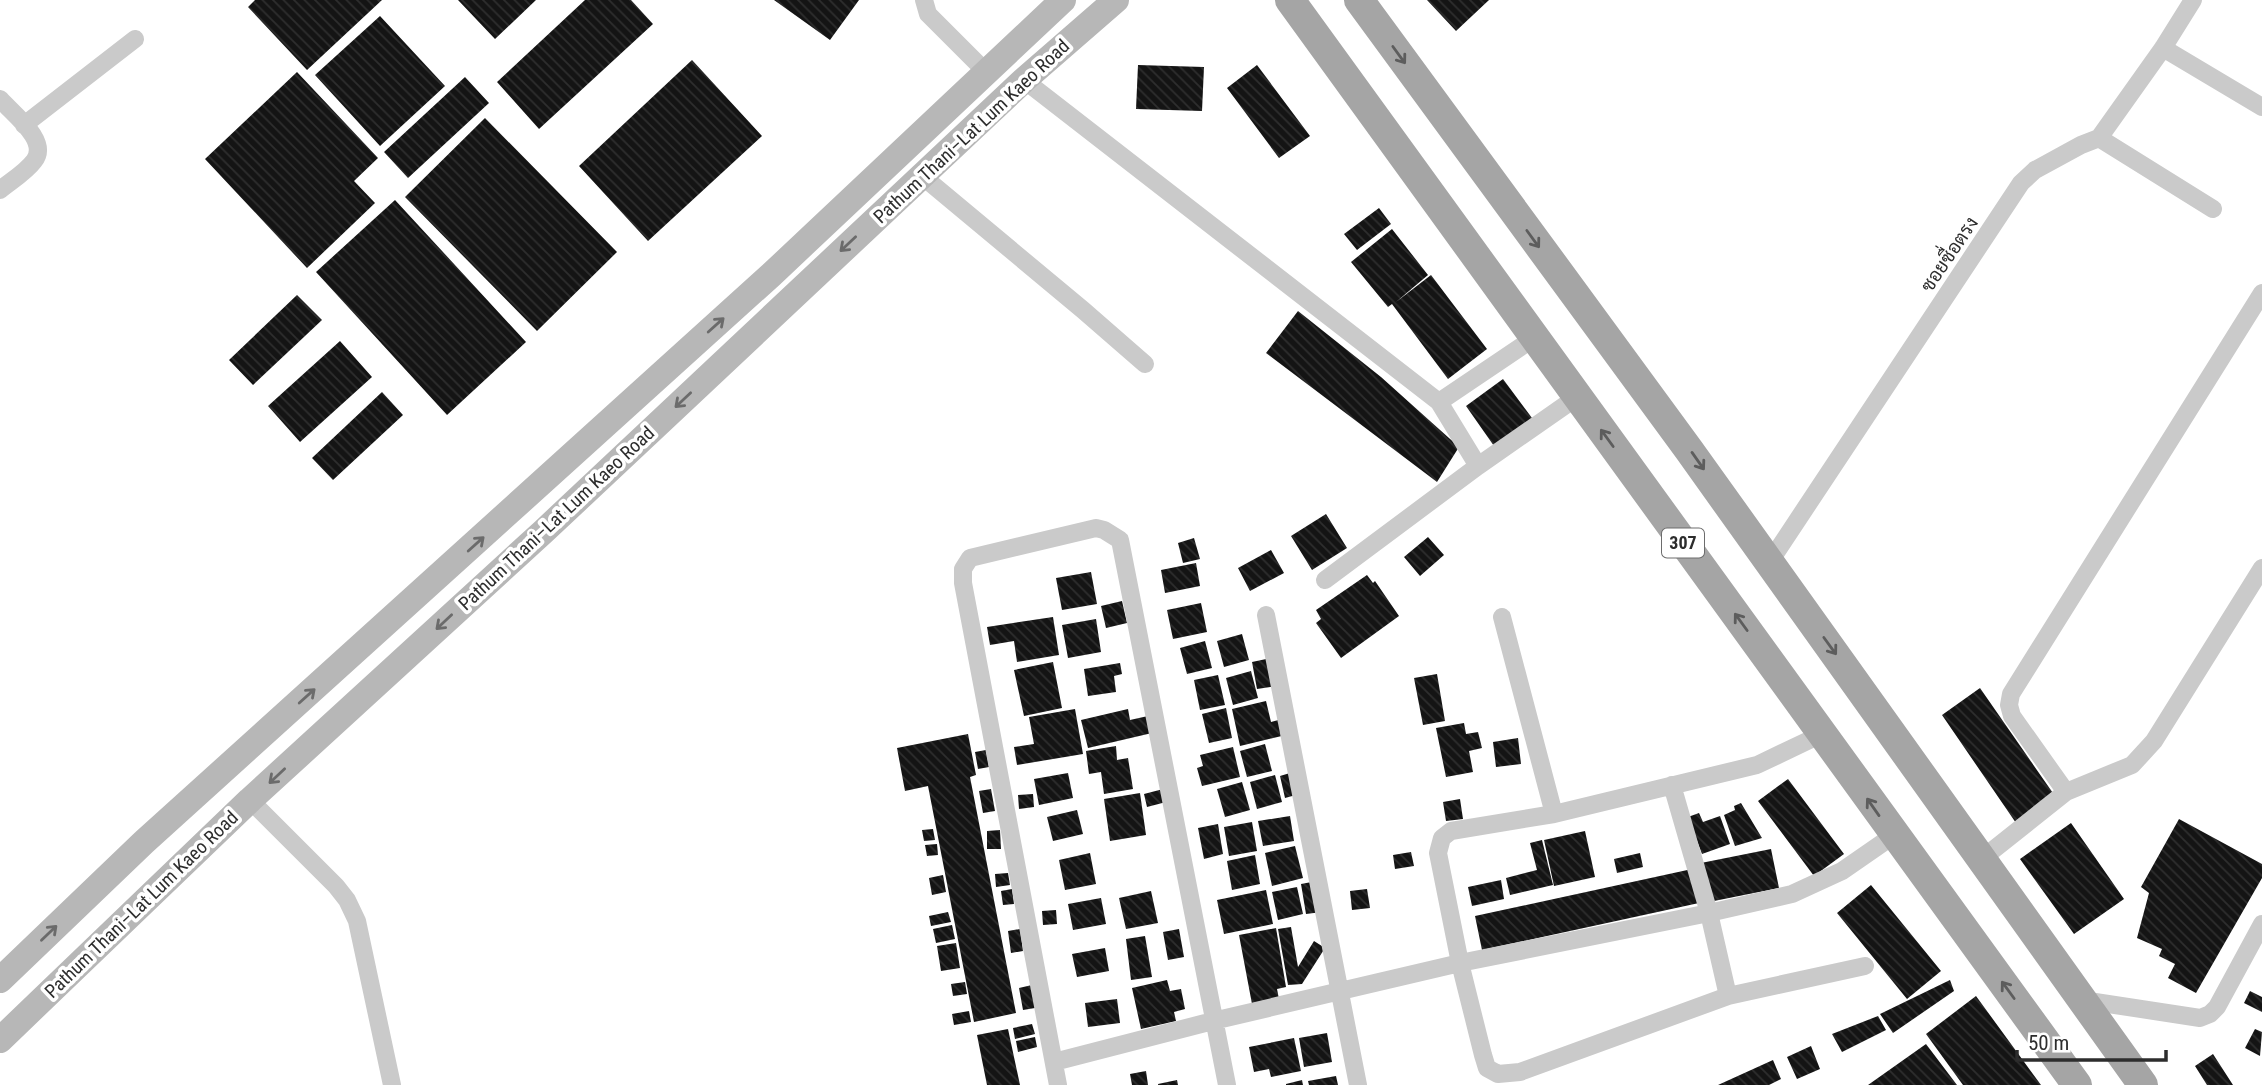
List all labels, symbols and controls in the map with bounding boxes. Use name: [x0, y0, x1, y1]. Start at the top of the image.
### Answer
street label: Pathum Thani–Lat Lum Kaeo Road: [869, 34, 1074, 228]
one-way arrow: [1392, 45, 1406, 64]
street label: ซอยซื่อตรง: [1911, 209, 1983, 296]
one-way arrow: [1526, 229, 1540, 248]
one-way arrow: [840, 236, 857, 253]
one-way arrow: [707, 316, 724, 333]
one-way arrow: [674, 392, 692, 408]
street label: Pathum Thani–Lat Lum Kaeo Road: [454, 421, 659, 615]
one-way arrow: [1600, 429, 1614, 448]
one-way arrow: [1691, 451, 1705, 470]
road number: 307: [1662, 528, 1704, 558]
one-way arrow: [467, 536, 485, 552]
one-way arrow: [436, 613, 453, 630]
one-way arrow: [1733, 613, 1748, 632]
one-way arrow: [1822, 637, 1837, 655]
one-way arrow: [298, 688, 316, 704]
one-way arrow: [269, 767, 286, 784]
one-way arrow: [1866, 798, 1881, 817]
street label: Pathum Thani–Lat Lum Kaeo Road: [40, 806, 243, 1003]
one-way arrow: [40, 925, 57, 942]
one-way arrow: [2000, 981, 2015, 1000]
scale bar: [2017, 1018, 2166, 1062]
text: 50 m: [2028, 1031, 2069, 1055]

